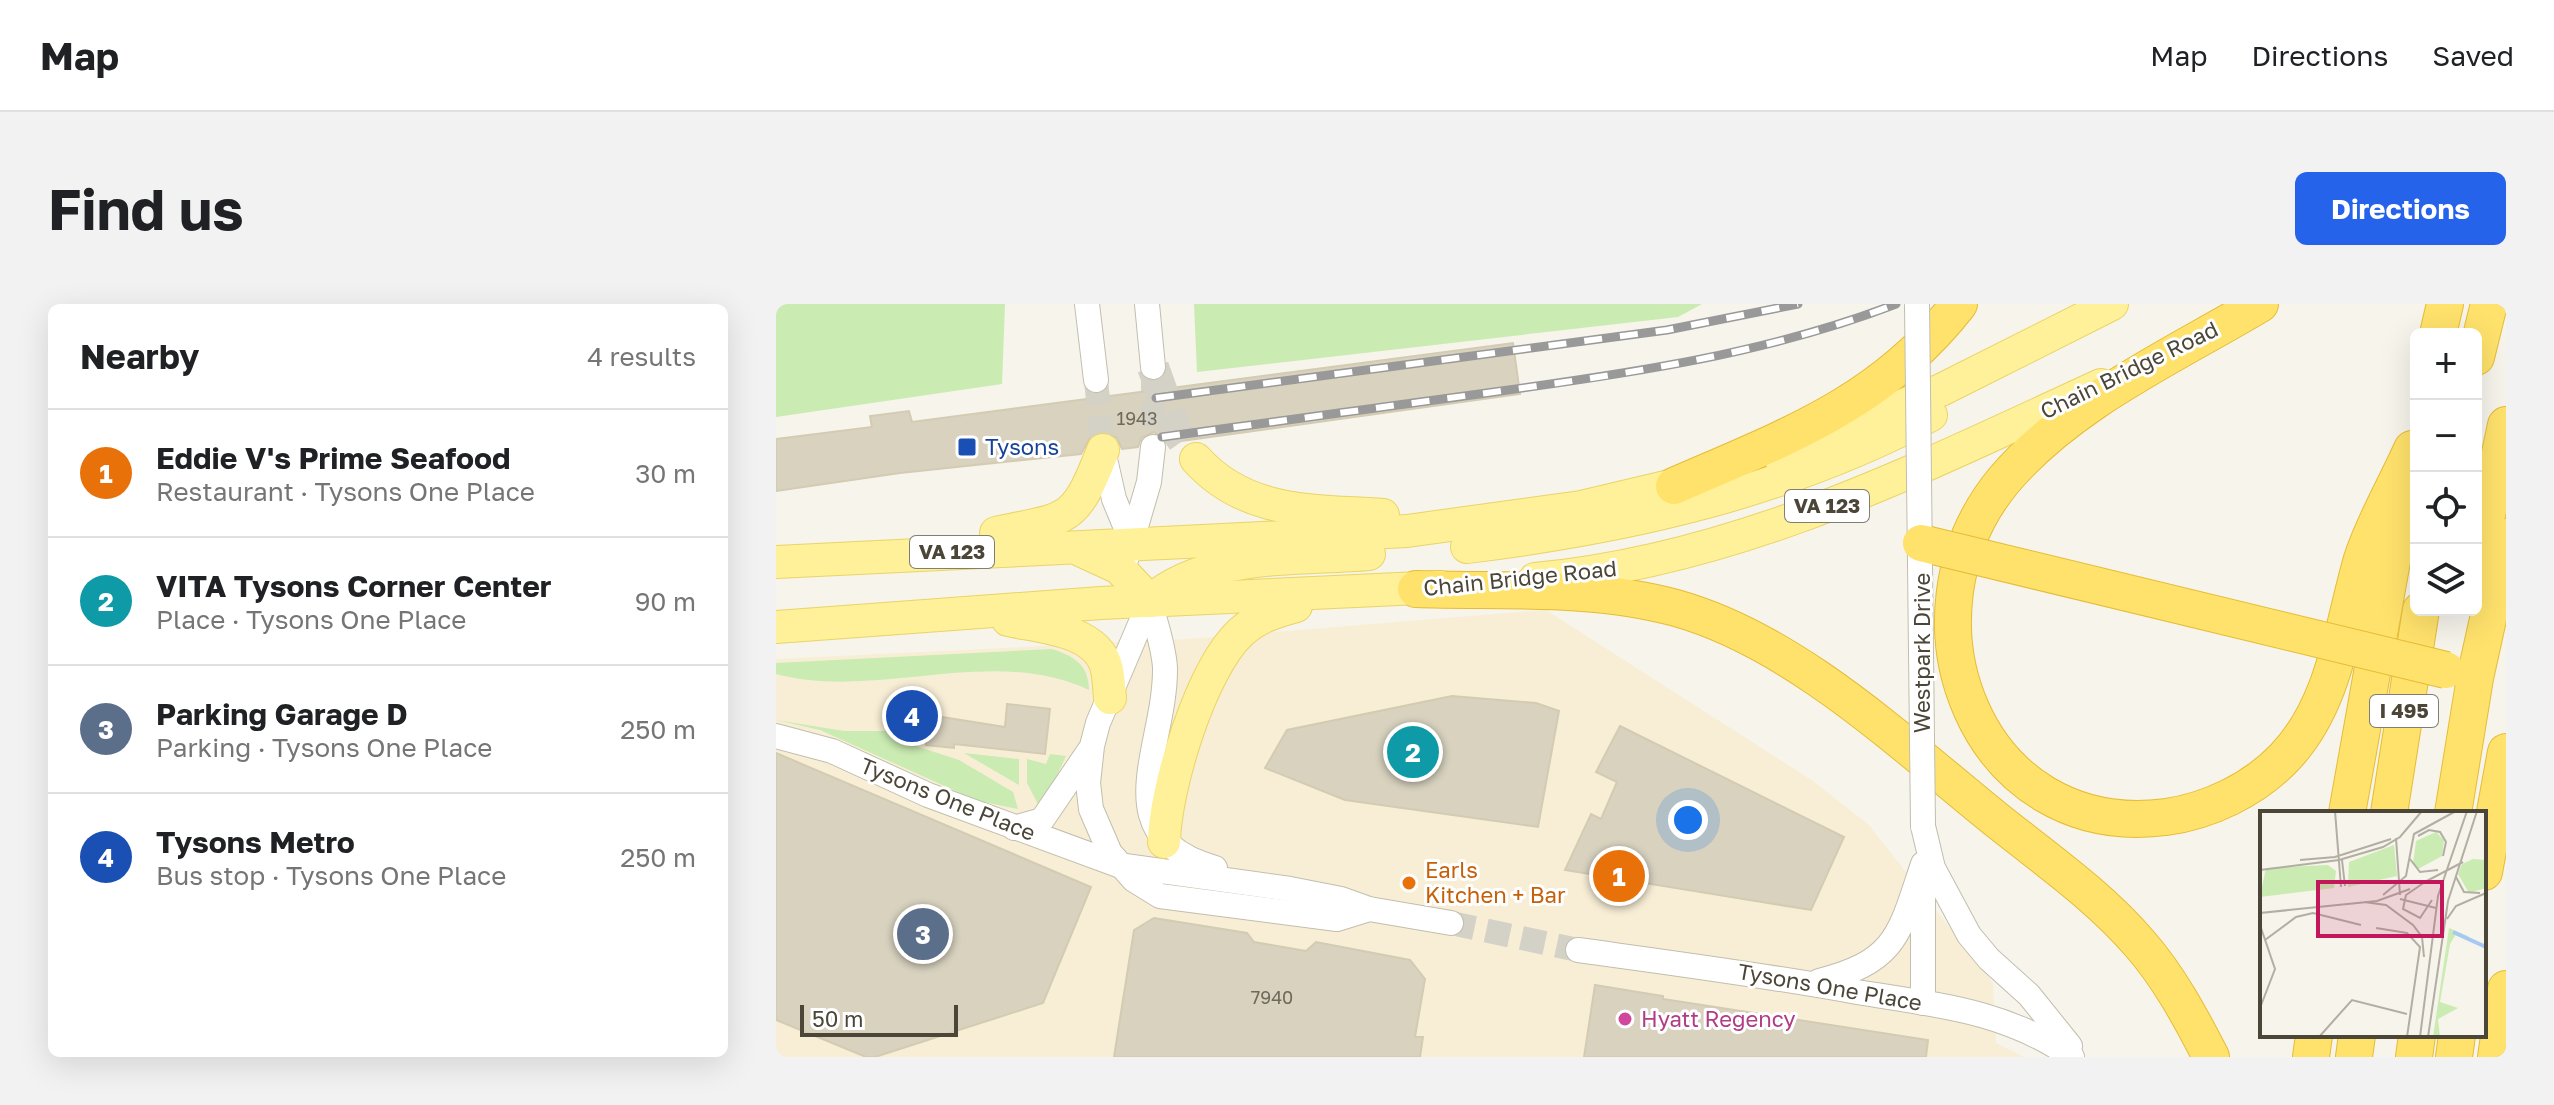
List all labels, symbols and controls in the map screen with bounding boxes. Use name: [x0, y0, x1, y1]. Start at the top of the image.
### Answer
text: Map: [40, 33, 119, 78]
text: Map: [2150, 39, 2207, 72]
text: Directions: [2251, 39, 2388, 72]
text: Saved: [2432, 39, 2514, 72]
button: Directions: [2295, 172, 2506, 245]
text: Find us: [48, 175, 244, 242]
street label: Chain Bridge Road: [2036, 315, 2222, 424]
map controls: [2410, 328, 2482, 616]
button: +: [2410, 328, 2482, 400]
text: Nearby: [80, 336, 200, 376]
text: 4 results: [587, 341, 696, 372]
button: −: [2410, 400, 2482, 472]
house number: 1943: [1116, 407, 1158, 429]
place label: Tysons: [985, 433, 1059, 460]
marker: Tysons: [956, 436, 978, 458]
text: Eddie V's Prime Seafood: [156, 440, 510, 476]
text: 1: [99, 458, 113, 489]
text: 30 m: [635, 458, 696, 489]
button: locate: [2410, 472, 2482, 544]
text: Restaurant · Tysons One Place: [156, 476, 535, 507]
road number: VA 123: [1785, 490, 1869, 522]
road number: VA 123: [910, 536, 994, 568]
button: layers: [2410, 544, 2482, 616]
street label: Chain Bridge Road: [1422, 554, 1618, 601]
text: VITA Tysons Corner Center: [156, 568, 552, 604]
street label: Westpark Drive: [1908, 573, 1935, 733]
text: 2: [98, 586, 114, 617]
text: 90 m: [635, 586, 696, 617]
text: Place · Tysons One Place: [156, 604, 466, 635]
pin: 4: [886, 686, 938, 746]
road number: I 495: [2370, 695, 2438, 727]
text: Parking Garage D: [156, 696, 408, 732]
text: 3: [98, 714, 114, 745]
text: 250 m: [620, 714, 696, 745]
pin: 2: [1387, 722, 1439, 782]
text: Parking · Tysons One Place: [156, 732, 492, 763]
street label: Tysons One Place: [857, 751, 1040, 846]
your location: [1668, 800, 1708, 840]
inset map: [2260, 811, 2486, 1037]
text: Tysons Metro: [156, 824, 355, 860]
text: 4: [98, 842, 114, 873]
text: 250 m: [620, 842, 696, 873]
pin: 1: [1593, 846, 1645, 906]
place label: Earls Kitchen + Bar: [1425, 856, 1566, 908]
text: Bus stop · Tysons One Place: [156, 860, 506, 891]
marker: Earls Kitchen + Bar: [1400, 874, 1418, 892]
pin: 3: [897, 904, 949, 964]
street label: Tysons One Place: [1736, 957, 1924, 1016]
house number: 7940: [1251, 986, 1293, 1008]
scale bar: [800, 1001, 958, 1037]
text: 50 m: [812, 1005, 863, 1032]
place label: Hyatt Regency: [1641, 1005, 1796, 1032]
marker: Hyatt Regency: [1616, 1010, 1634, 1028]

